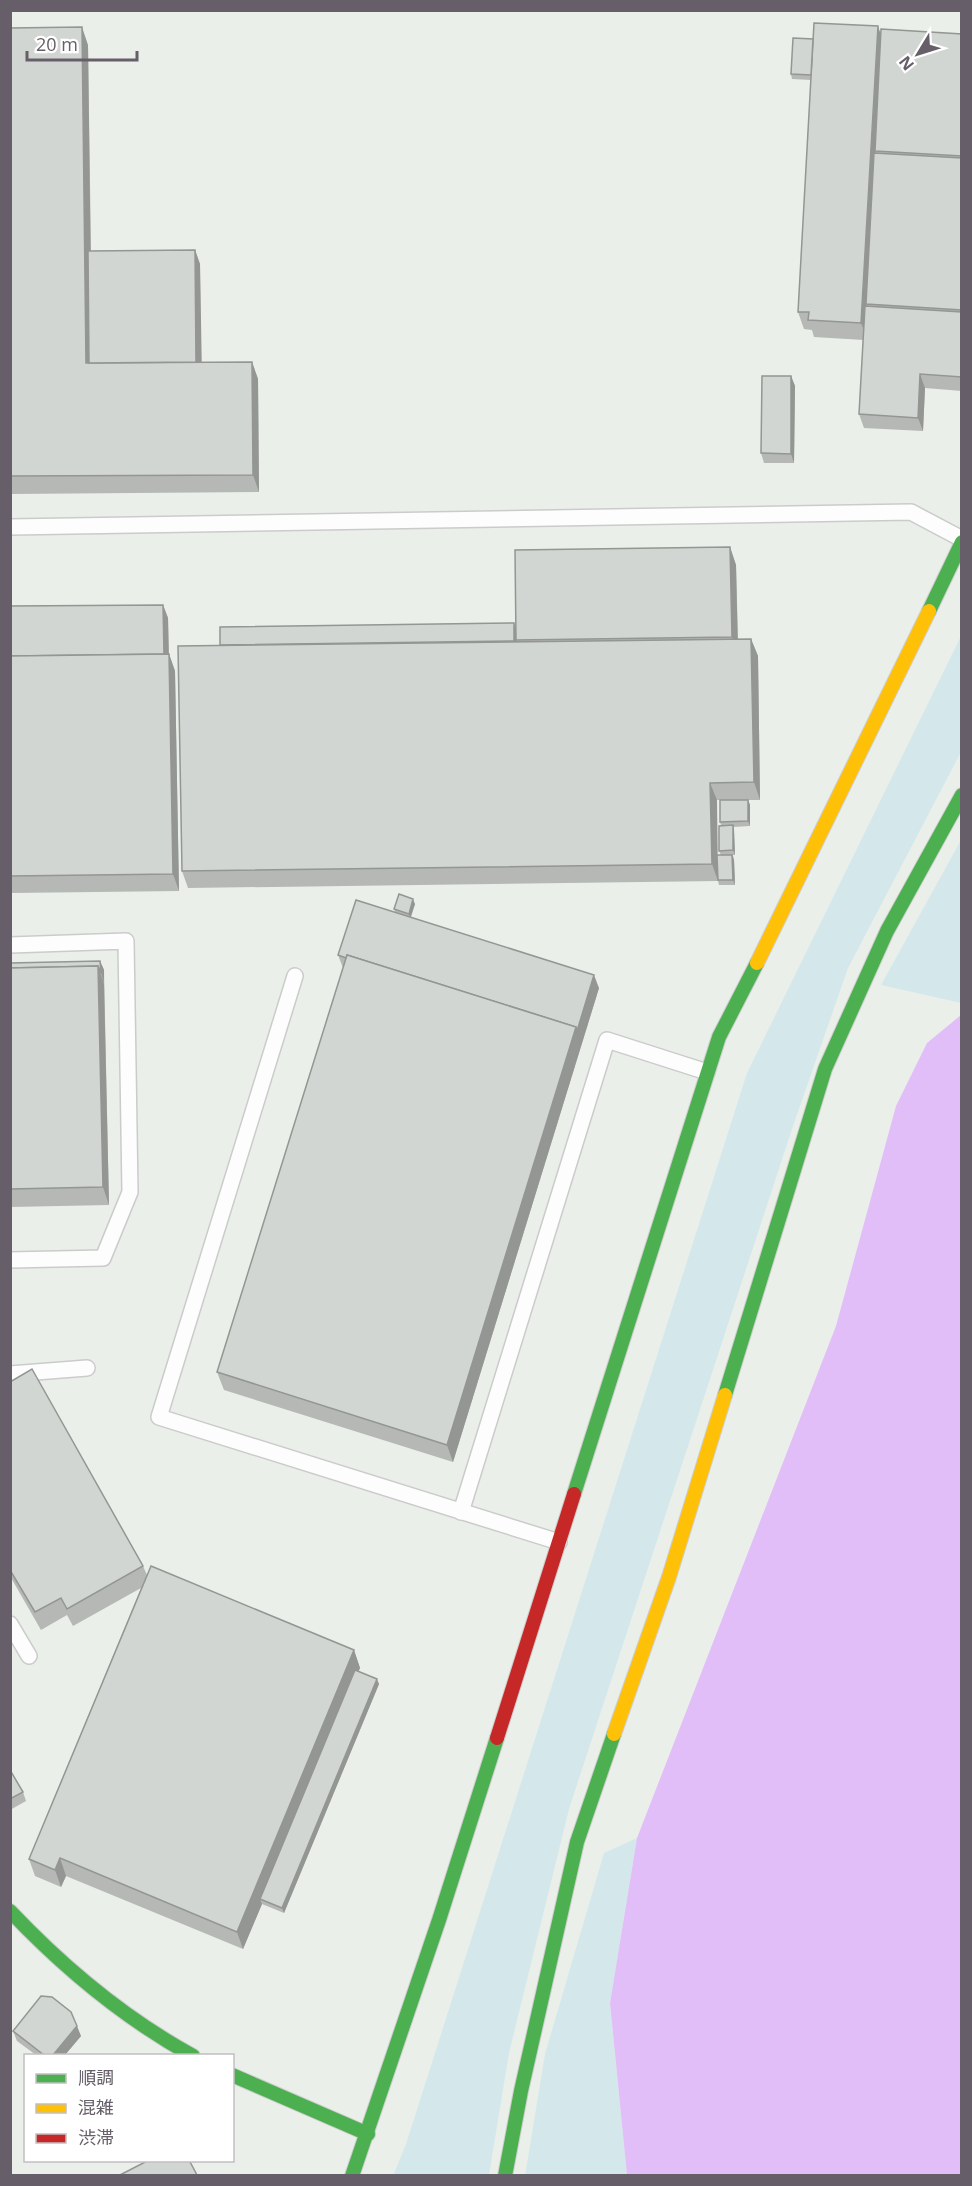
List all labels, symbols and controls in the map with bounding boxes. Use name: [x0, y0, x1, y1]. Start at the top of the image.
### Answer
scale bar: [27, 24, 136, 62]
north arrow: [888, 24, 948, 84]
text: 20 m: [36, 32, 78, 56]
text: N: [894, 51, 919, 75]
legend: [24, 2054, 234, 2162]
text: 順調: [78, 2065, 114, 2089]
text: 混雑: [78, 2095, 114, 2119]
text: 渋滞: [78, 2125, 114, 2149]

